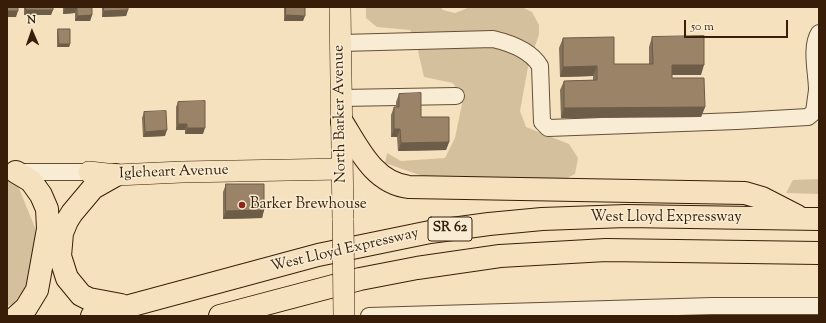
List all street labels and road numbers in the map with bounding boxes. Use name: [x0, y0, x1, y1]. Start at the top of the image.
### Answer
street label: North Barker Avenue: [331, 45, 351, 183]
street label: Igleheart Avenue: [119, 162, 229, 184]
street label: West Lloyd Expressway: [590, 209, 742, 227]
road number: SR 62: [428, 217, 472, 241]
street label: West Lloyd Expressway: [269, 225, 421, 277]

